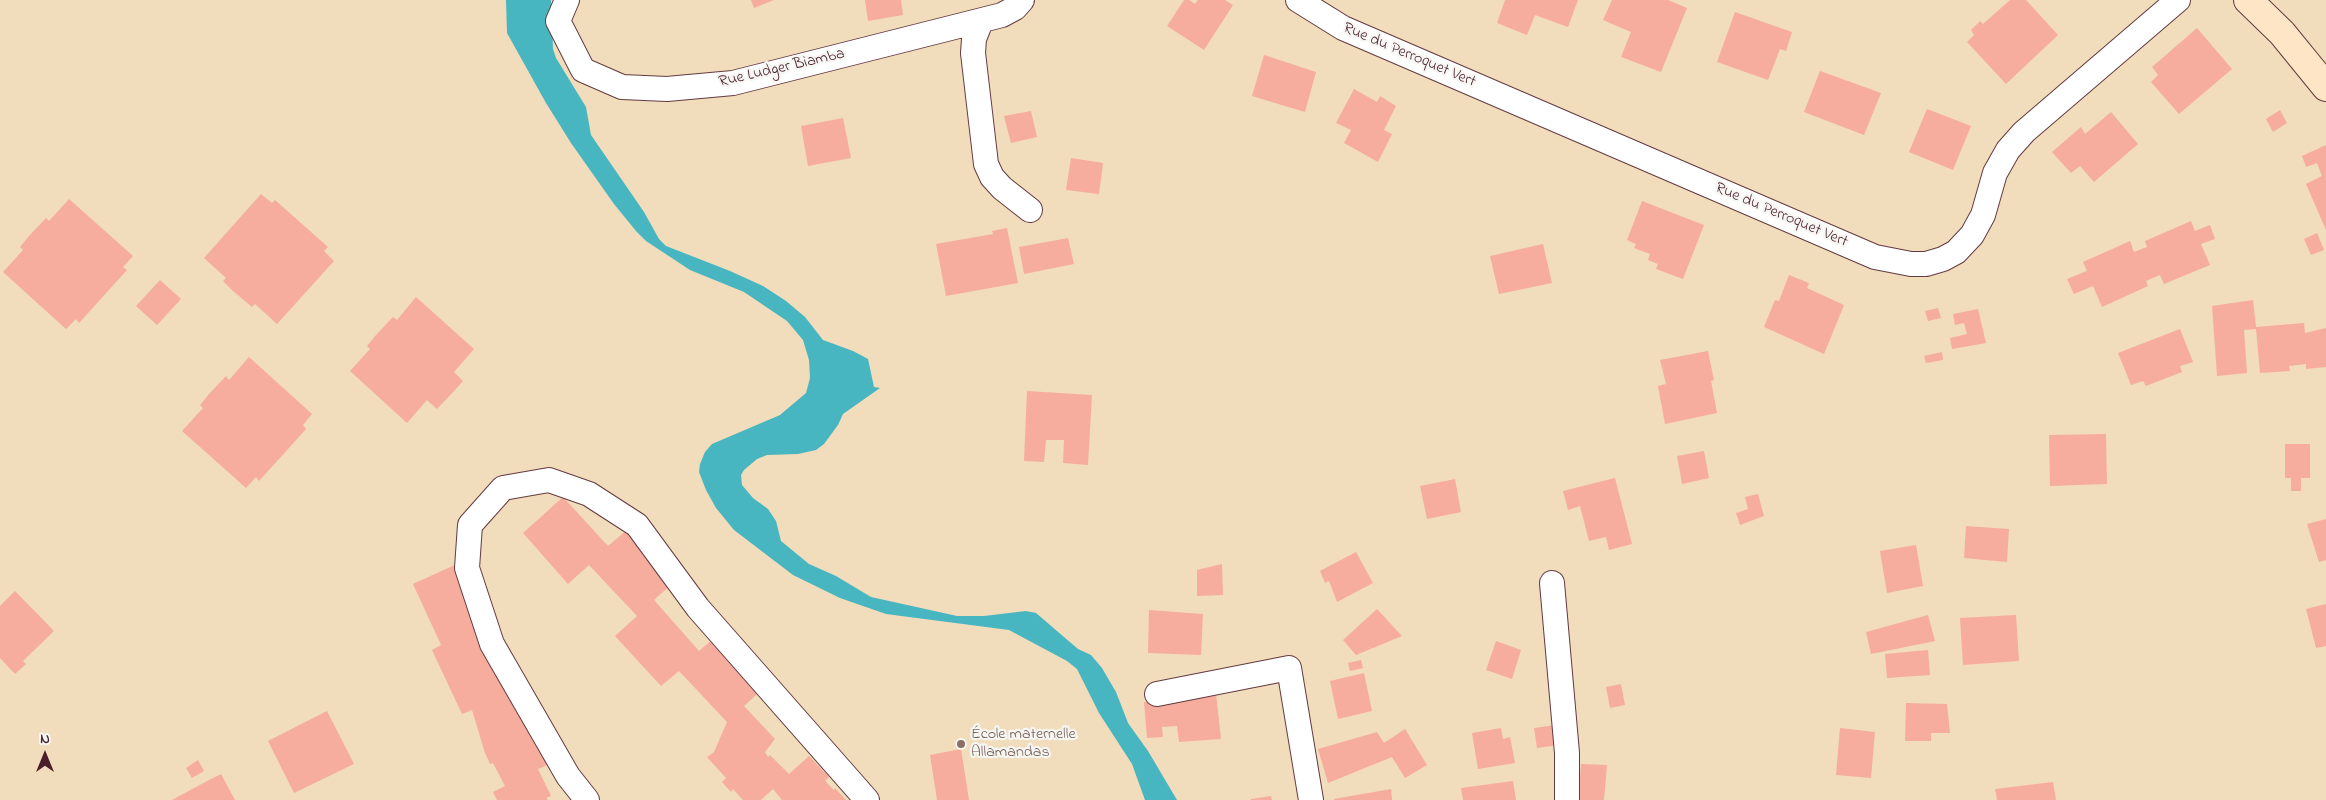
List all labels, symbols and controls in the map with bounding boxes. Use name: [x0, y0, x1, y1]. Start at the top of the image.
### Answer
street label: Rue du Perroquet Vert: [1340, 19, 1478, 93]
street label: Rue Ludger Biamba: [717, 45, 847, 93]
street label: Rue du Perroquet Vert: [1712, 179, 1850, 253]
place label: École maternelle Allamandas: [971, 725, 1076, 763]
text: N: [40, 729, 50, 750]
north arrow: [20, 730, 70, 780]
marker: École maternelle Allamandas: [955, 738, 967, 750]

